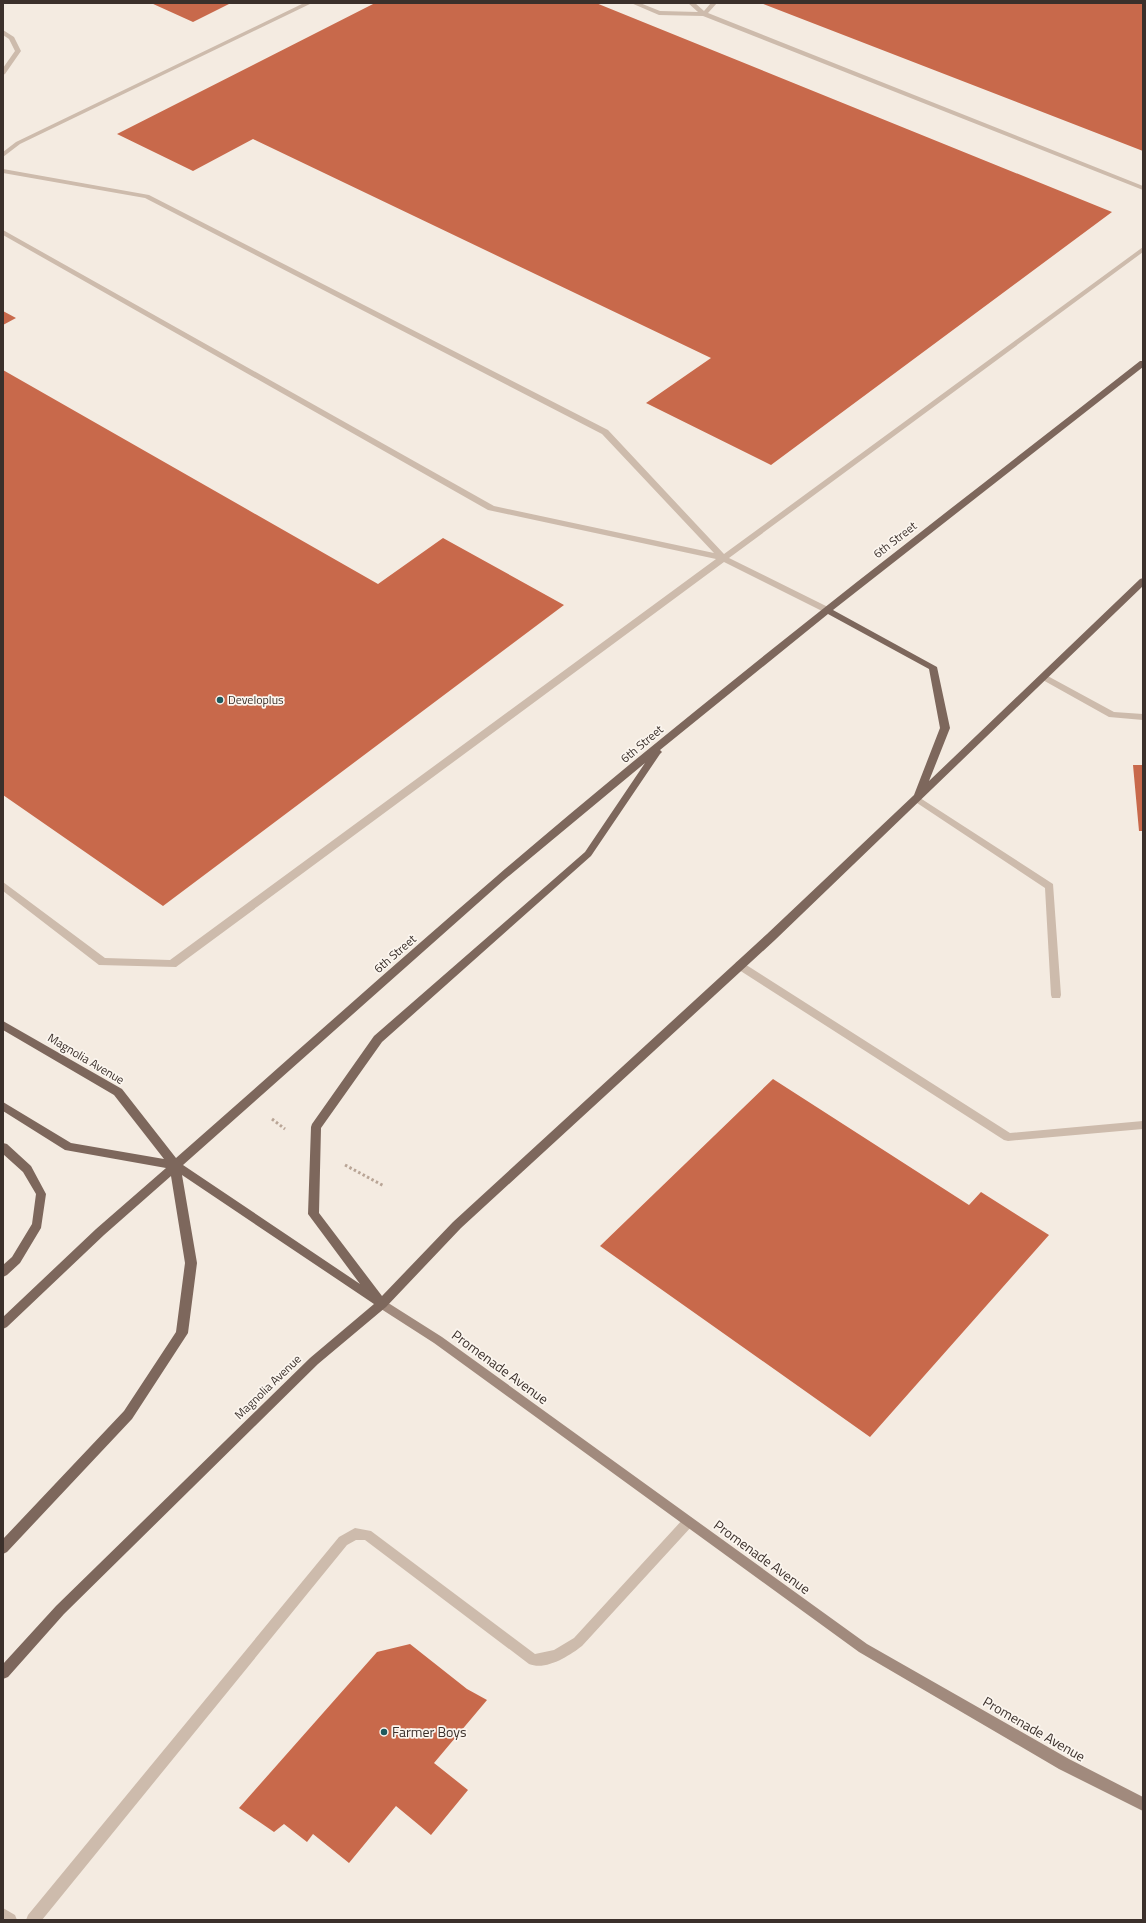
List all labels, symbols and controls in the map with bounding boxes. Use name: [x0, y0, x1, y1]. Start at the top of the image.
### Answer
street label: 6th Street: [869, 516, 921, 563]
place label: Developlus: [228, 690, 284, 709]
marker: Developlus: [215, 695, 225, 705]
street label: 6th Street: [616, 719, 668, 767]
street label: 6th Street: [369, 929, 421, 978]
street label: Magnolia Avenue: [44, 1028, 128, 1089]
street label: Promenade Avenue: [448, 1324, 553, 1409]
street label: Magnolia Avenue: [230, 1350, 305, 1424]
street label: Promenade Avenue: [710, 1514, 815, 1599]
street label: Promenade Avenue: [979, 1691, 1089, 1766]
place label: Farmer Boys: [392, 1721, 467, 1742]
marker: Farmer Boys: [379, 1727, 389, 1737]

